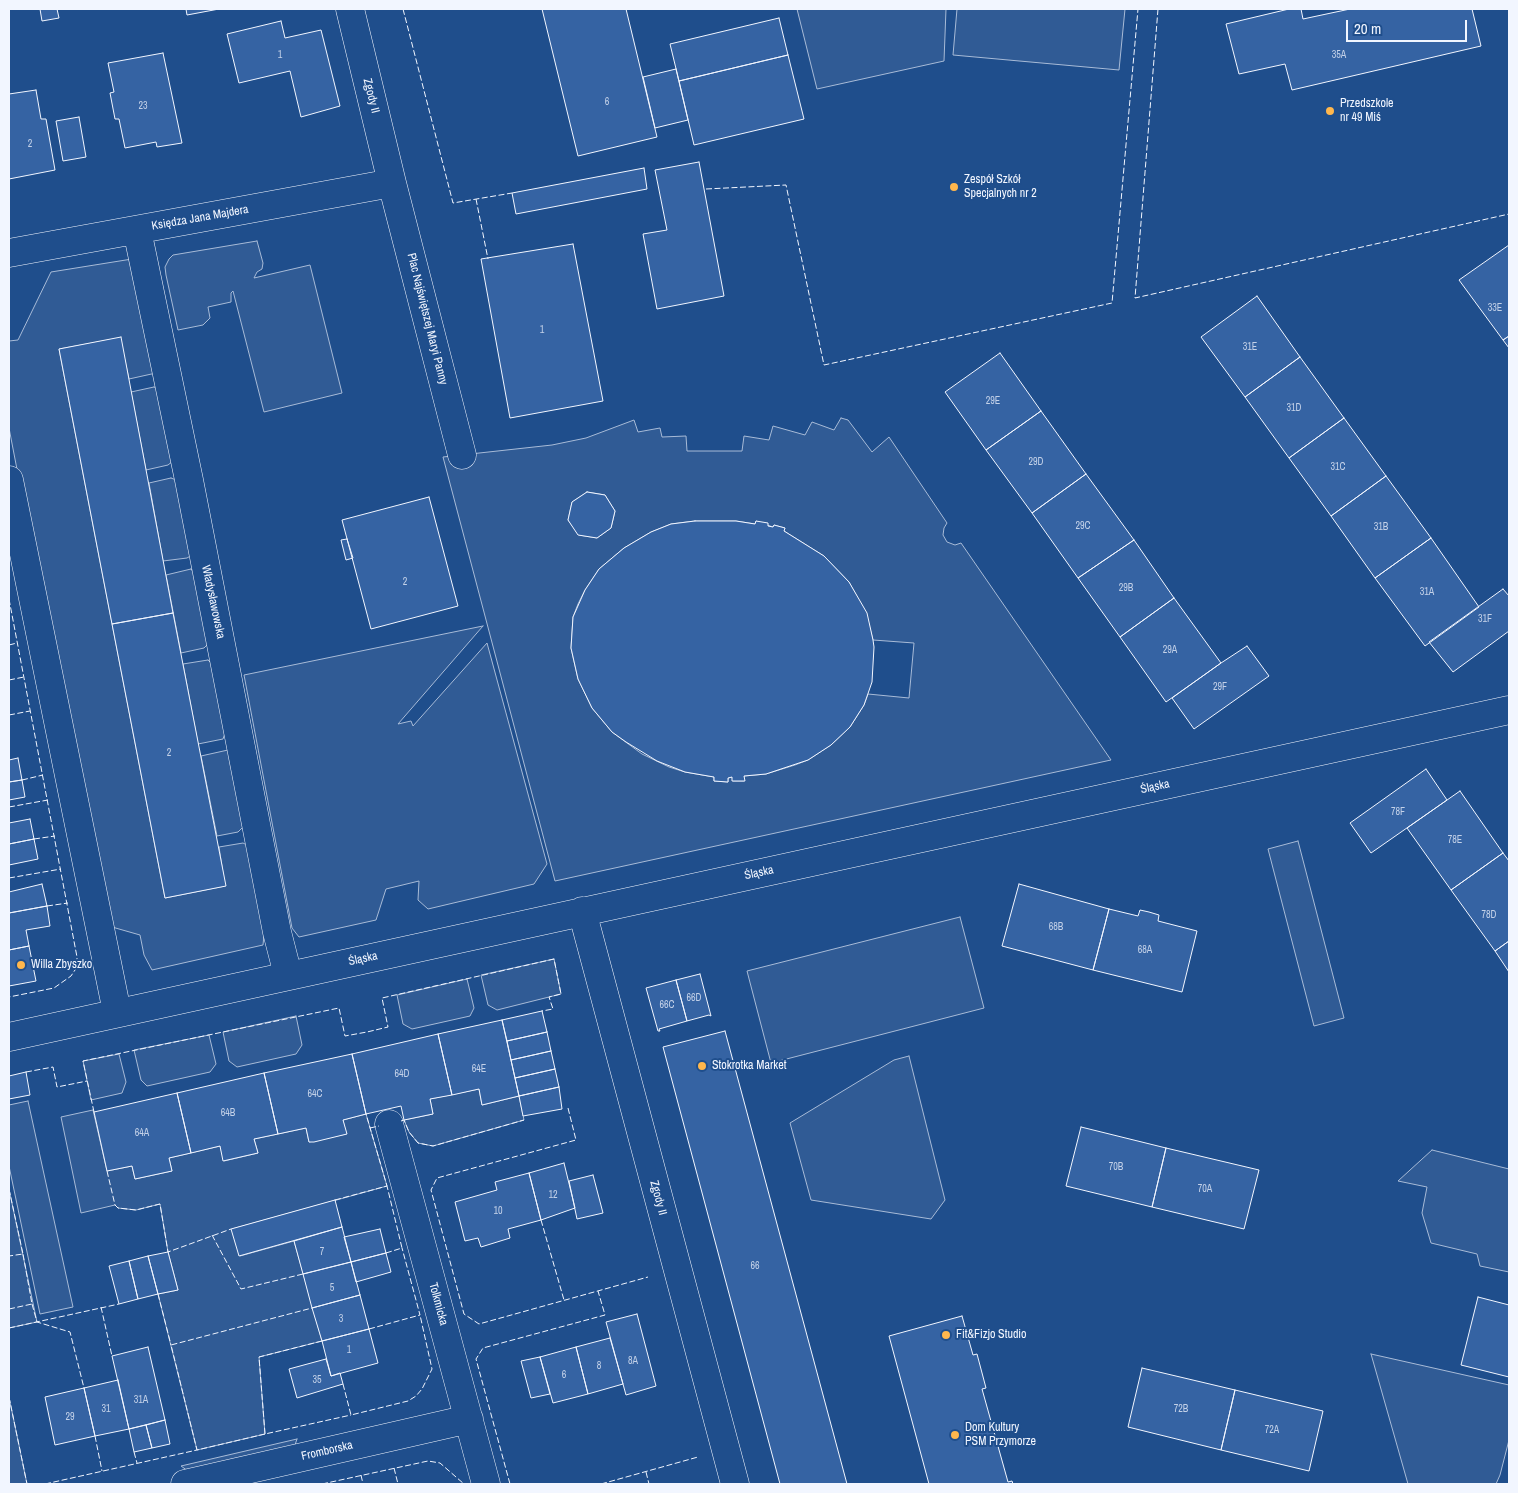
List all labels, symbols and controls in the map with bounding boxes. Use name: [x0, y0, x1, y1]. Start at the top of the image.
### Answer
scale bar: [1348, 10, 1469, 42]
text: 20 m: [1354, 18, 1381, 39]
house number: 1: [278, 49, 282, 61]
house number: 35A: [1332, 49, 1346, 61]
street label: Zgody II: [360, 77, 382, 115]
house number: 6: [605, 96, 609, 108]
place label: Przedszkole nr 49 Miś: [1340, 97, 1394, 125]
house number: 23: [138, 100, 148, 112]
marker: Przedszkole nr 49 Miś: [1324, 105, 1336, 117]
house number: 2: [28, 138, 32, 150]
place label: Zespół Szkół Specjalnych nr 2: [964, 173, 1037, 201]
marker: Zespół Szkół Specjalnych nr 2: [948, 181, 960, 193]
street label: Księdza Jana Majdera: [151, 202, 249, 234]
street label: Plac Najświętszej Maryi Panny: [404, 252, 450, 386]
house number: 33E: [1488, 302, 1502, 314]
house number: 1: [540, 324, 544, 336]
house number: 31E: [1243, 341, 1257, 353]
house number: 29E: [986, 395, 1000, 407]
house number: 31D: [1286, 402, 1302, 414]
house number: 29D: [1028, 456, 1044, 468]
house number: 31C: [1330, 461, 1346, 473]
house number: 29C: [1075, 520, 1091, 532]
house number: 31B: [1374, 521, 1388, 533]
street label: Władysławowska: [198, 564, 228, 640]
house number: 2: [403, 576, 407, 588]
house number: 29B: [1119, 582, 1133, 594]
house number: 31A: [1420, 586, 1434, 598]
house number: 31F: [1478, 613, 1492, 625]
house number: 29A: [1163, 644, 1177, 656]
house number: 29F: [1213, 681, 1227, 693]
house number: 2: [167, 747, 171, 759]
street label: Śląska: [1139, 777, 1171, 797]
house number: 78F: [1391, 806, 1405, 818]
house number: 78E: [1448, 834, 1462, 846]
street label: Śląska: [743, 863, 775, 883]
house number: 78D: [1481, 909, 1497, 921]
house number: 68B: [1049, 921, 1063, 933]
house number: 68A: [1138, 944, 1152, 956]
street label: Śląska: [347, 949, 379, 969]
place label: Willa Zbyszko: [31, 958, 92, 972]
marker: Willa Zbyszko: [15, 959, 27, 971]
house number: 66D: [686, 992, 702, 1004]
house number: 66C: [659, 999, 675, 1011]
place label: Stokrotka Market: [712, 1059, 786, 1073]
marker: Stokrotka Market: [696, 1060, 708, 1072]
house number: 64E: [472, 1063, 486, 1075]
house number: 64D: [394, 1068, 410, 1080]
house number: 64C: [307, 1088, 323, 1100]
house number: 64B: [221, 1107, 235, 1119]
house number: 64A: [135, 1127, 149, 1139]
house number: 70B: [1109, 1161, 1123, 1173]
street label: Zgody II: [646, 1179, 670, 1217]
house number: 70A: [1198, 1183, 1212, 1195]
house number: 12: [548, 1189, 558, 1201]
house number: 10: [493, 1205, 503, 1217]
house number: 7: [320, 1246, 324, 1258]
house number: 66: [750, 1260, 760, 1272]
street label: Tolkmicka: [425, 1281, 451, 1327]
house number: 5: [330, 1282, 334, 1294]
house number: 3: [339, 1313, 343, 1325]
place label: Fit&Fizjo Studio: [956, 1328, 1027, 1342]
marker: Fit&Fizjo Studio: [940, 1329, 952, 1341]
house number: 1: [347, 1344, 351, 1356]
house number: 8A: [628, 1355, 638, 1367]
house number: 8: [597, 1360, 601, 1372]
house number: 6: [562, 1369, 566, 1381]
house number: 35: [312, 1374, 322, 1386]
house number: 31A: [134, 1394, 148, 1406]
house number: 31: [101, 1403, 111, 1415]
house number: 72B: [1174, 1403, 1188, 1415]
house number: 29: [65, 1411, 75, 1423]
place label: Dom Kultury PSM Przymorze: [965, 1421, 1036, 1449]
house number: 72A: [1265, 1424, 1279, 1436]
marker: Dom Kultury PSM Przymorze: [949, 1429, 961, 1441]
street label: Fromborska: [300, 1438, 354, 1464]

